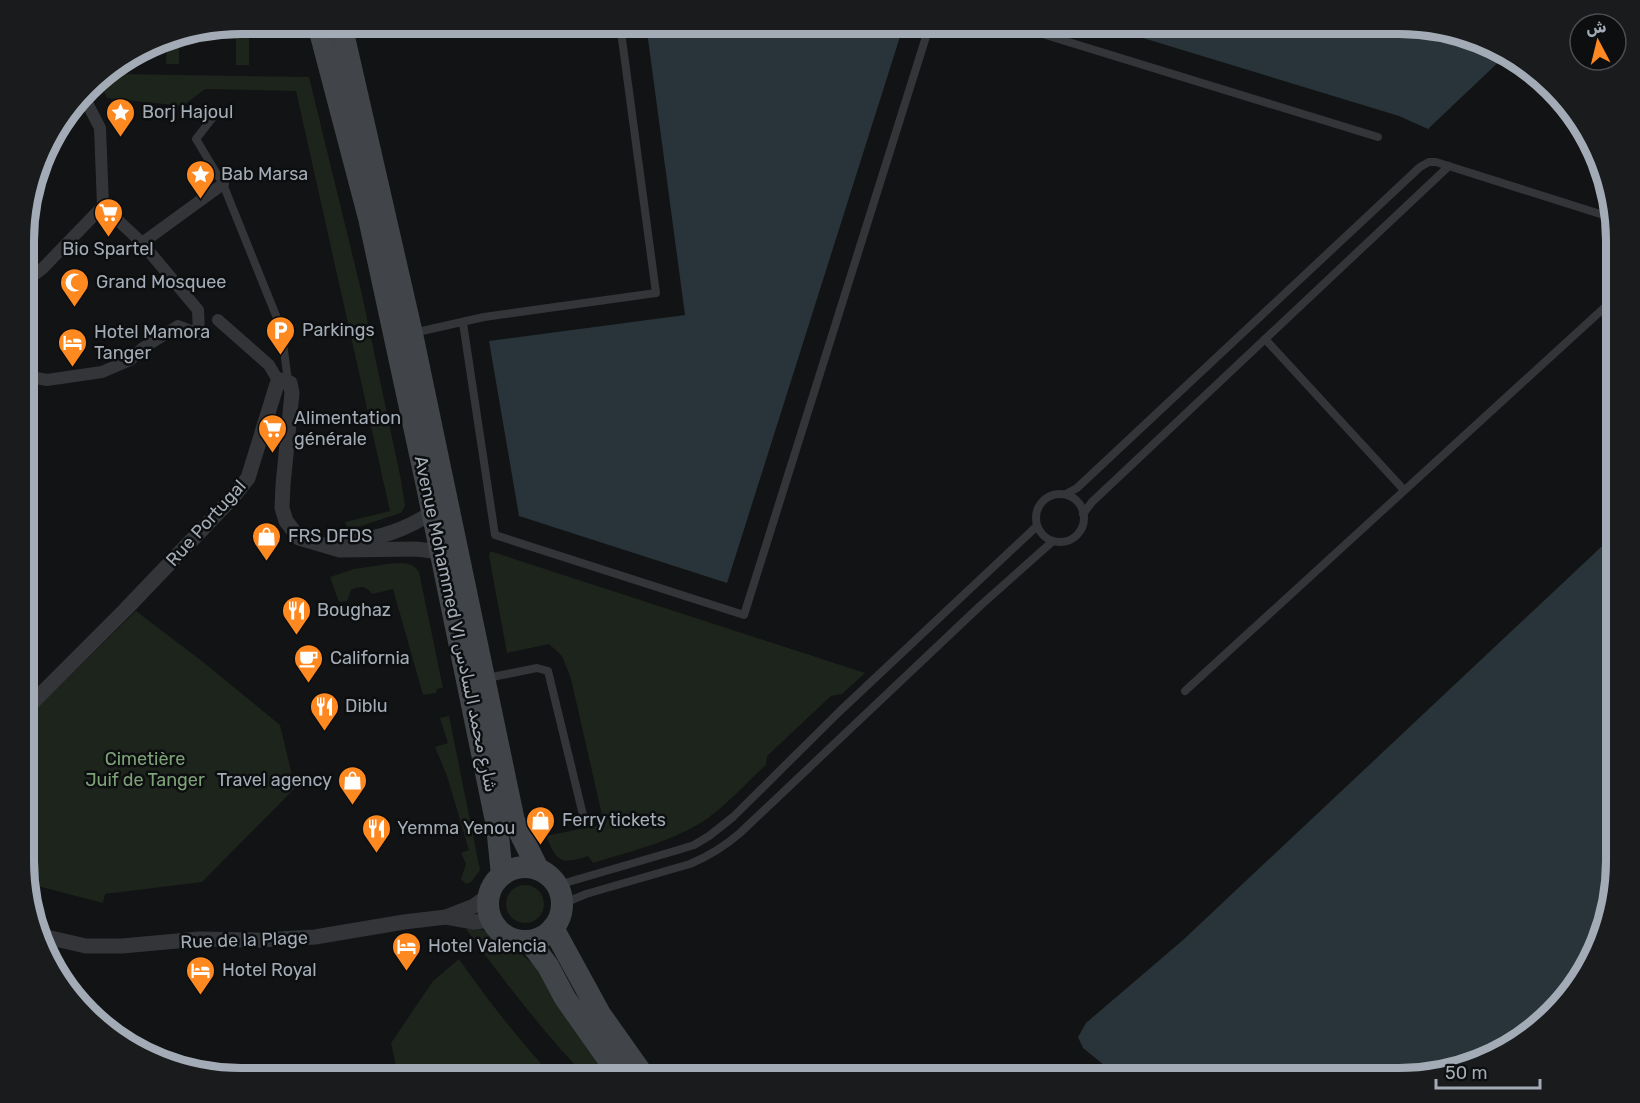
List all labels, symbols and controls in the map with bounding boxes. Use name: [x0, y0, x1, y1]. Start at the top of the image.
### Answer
north arrow: [1568, 12, 1628, 72]
text: ش: [1585, 17, 1607, 38]
place icon: Borj Hajoul: [105, 96, 137, 138]
place label: Borj Hajoul: [142, 101, 233, 123]
place icon: Bab Marsa: [184, 158, 216, 200]
place label: Bab Marsa: [221, 163, 308, 185]
supermarket icon: Bio Spartel: [92, 196, 124, 238]
place label: Bio Spartel: [62, 238, 154, 260]
mosque icon: Grand Mosquee: [59, 266, 91, 308]
place label: Grand Mosquee: [96, 271, 226, 293]
parking icon: Parkings: [265, 314, 297, 356]
place label: Parkings: [302, 319, 375, 341]
place label: Hotel Mamora Tanger: [94, 321, 210, 364]
hotel icon: Hotel Mamora Tanger: [57, 326, 89, 368]
place label: Alimentation générale: [294, 407, 401, 450]
supermarket icon: Alimentation générale: [257, 412, 289, 454]
street label: Avenue Mohammed VI شارع محمد السادس: [409, 454, 502, 794]
street label: Rue Portugal: [161, 475, 251, 571]
shop icon: FRS DFDS: [251, 520, 283, 562]
place label: FRS DFDS: [288, 525, 372, 547]
restaurant icon: Boughaz: [280, 594, 312, 636]
place label: Boughaz: [317, 599, 391, 621]
cafe icon: California: [293, 642, 325, 684]
place label: California: [330, 647, 410, 669]
restaurant icon: Diblu: [308, 690, 340, 732]
place label: Diblu: [345, 695, 388, 717]
park label: Cimetière Juif de Tanger: [85, 748, 205, 791]
shop icon: Travel agency: [337, 764, 369, 806]
place label: Travel agency: [217, 769, 332, 791]
shop icon: Ferry tickets: [525, 804, 557, 846]
place label: Ferry tickets: [562, 809, 666, 831]
restaurant icon: Yemma Yenou: [360, 812, 392, 854]
place label: Yemma Yenou: [397, 817, 515, 839]
street label: Rue de la Plage: [180, 927, 308, 953]
hotel icon: Hotel Valencia: [391, 930, 423, 972]
place label: Hotel Valencia: [428, 935, 547, 957]
hotel icon: Hotel Royal: [185, 954, 217, 996]
place label: Hotel Royal: [222, 959, 317, 981]
scale bar: [1436, 1052, 1540, 1090]
text: 50 m: [1445, 1062, 1488, 1084]

